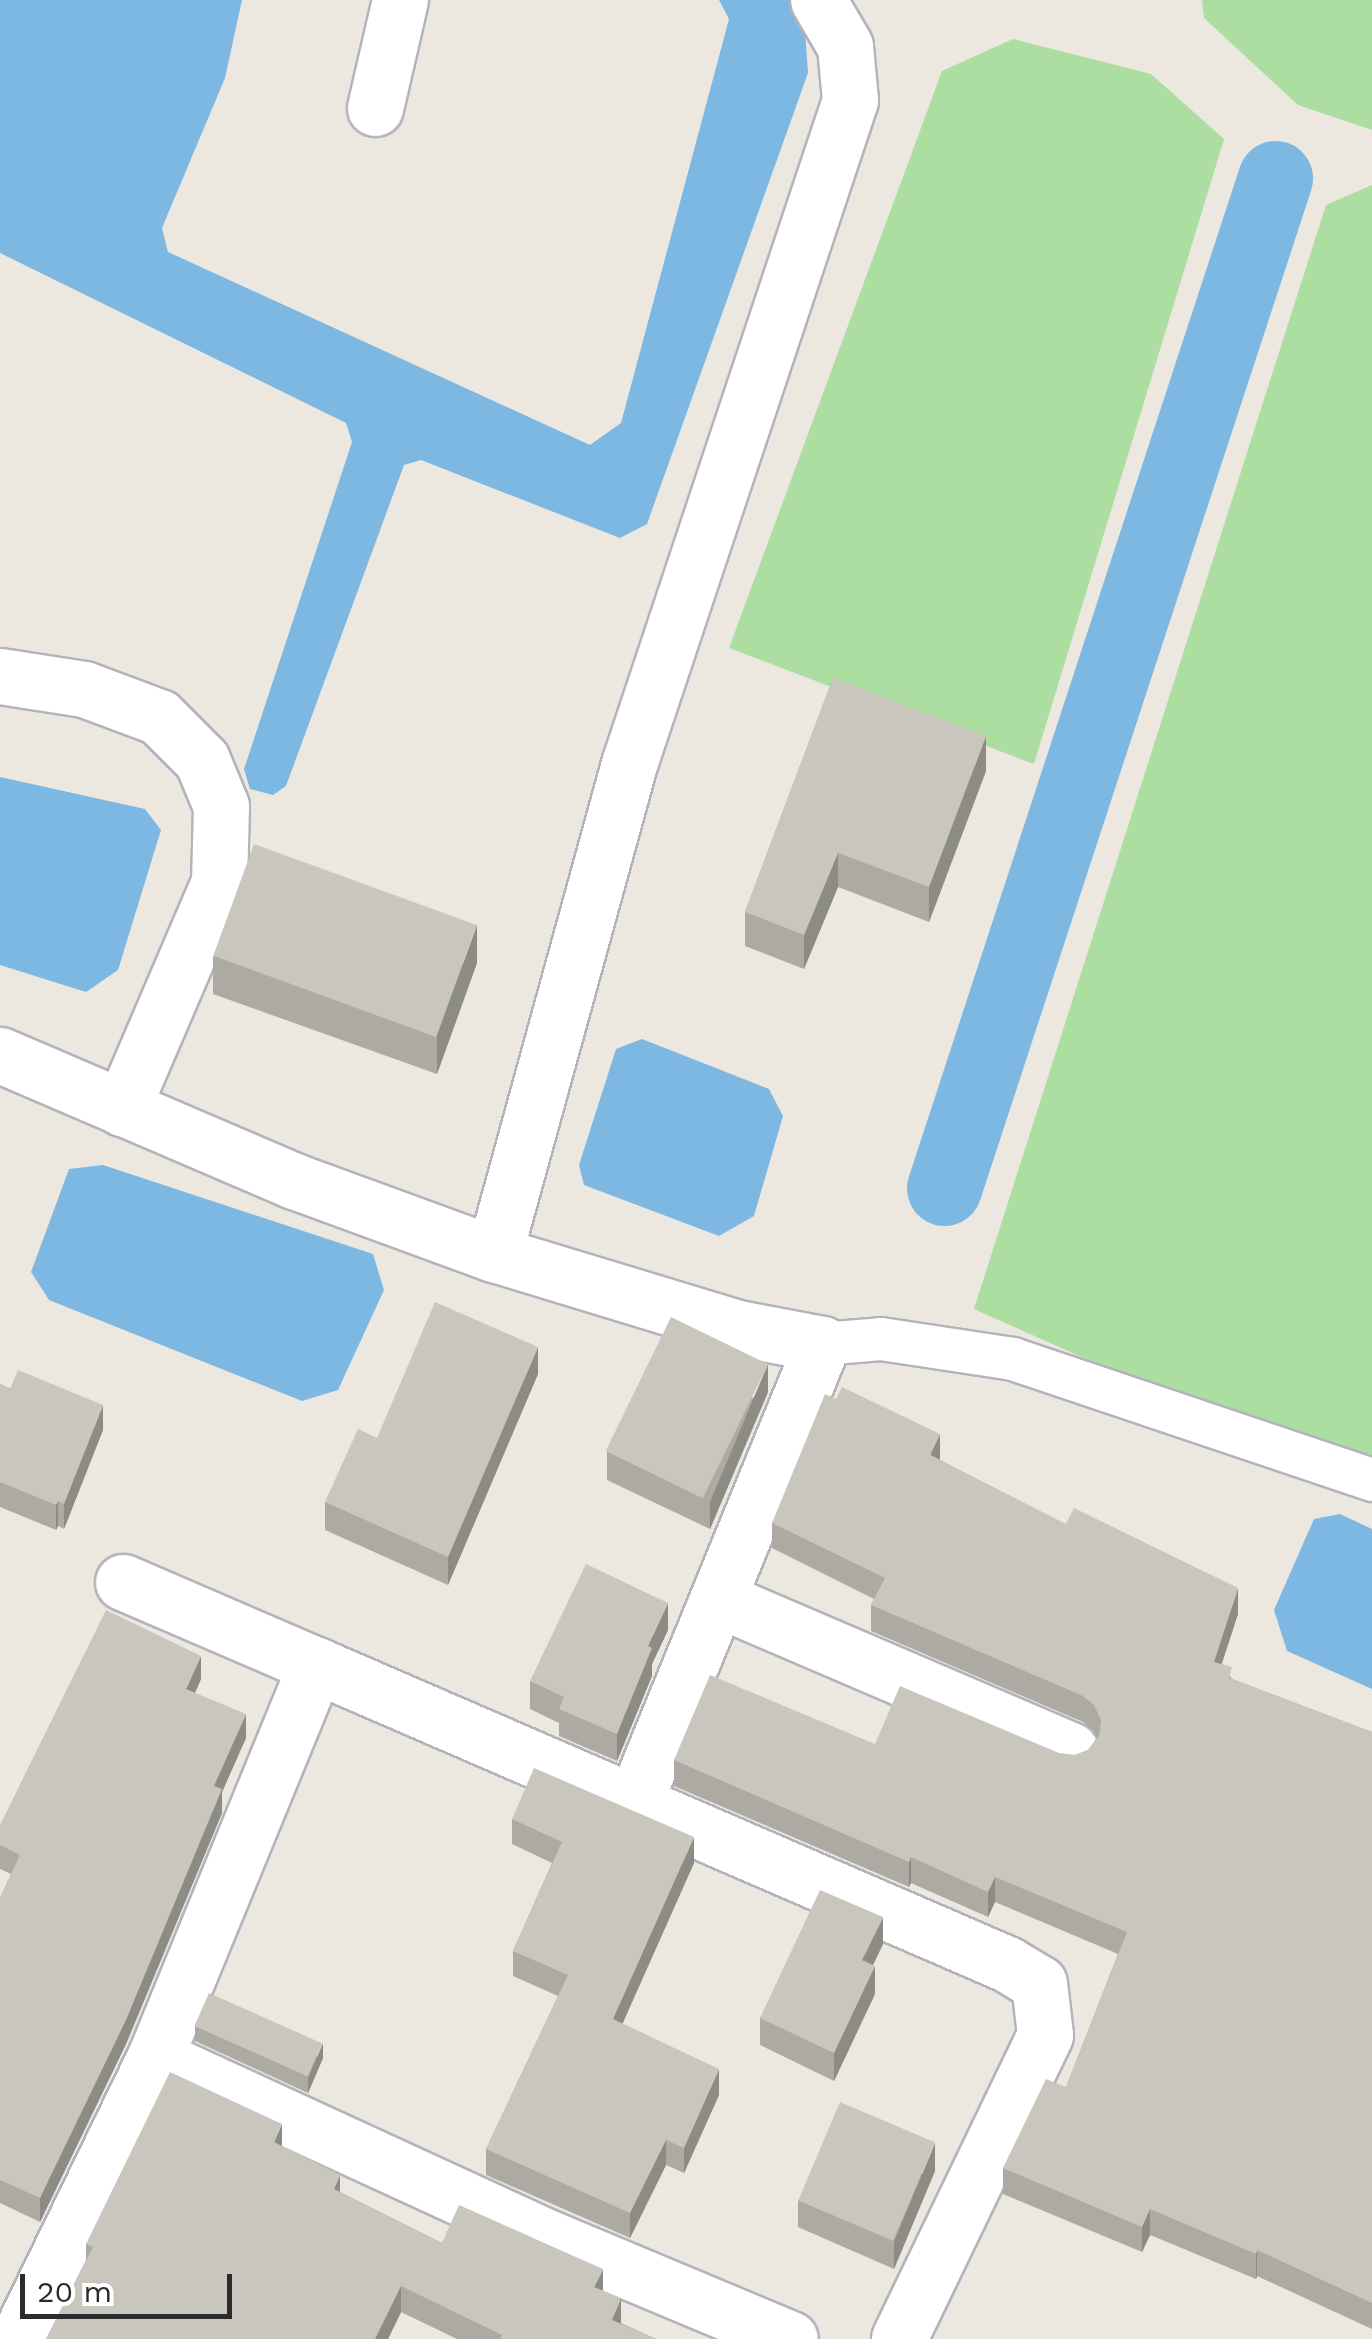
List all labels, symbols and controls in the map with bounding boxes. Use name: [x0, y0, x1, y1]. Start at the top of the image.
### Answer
scale bar: [25, 2254, 238, 2316]
text: 20 m: [37, 2274, 112, 2309]

